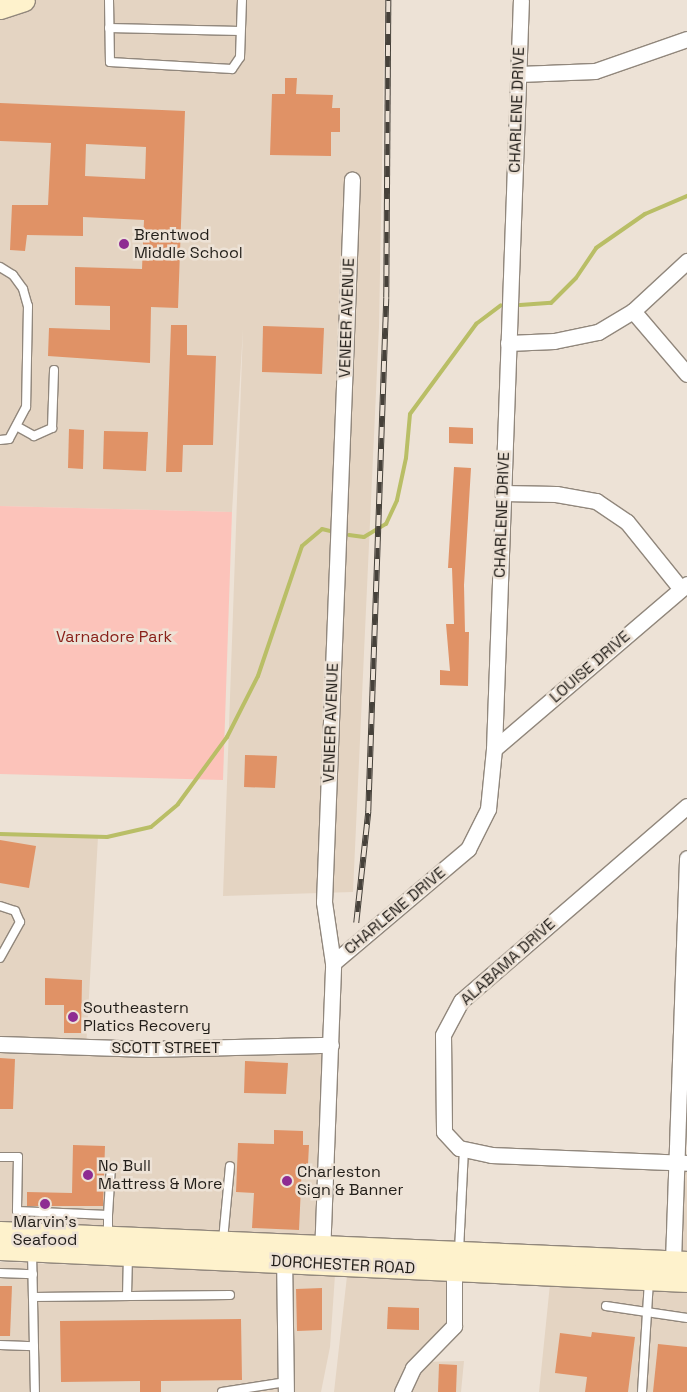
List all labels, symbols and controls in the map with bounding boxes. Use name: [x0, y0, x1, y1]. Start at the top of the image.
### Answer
street label: CHARLENE DRIVE: [505, 47, 529, 173]
place label: Brentwod Middle School: [134, 225, 243, 263]
marker: Brentwod Middle School: [118, 238, 130, 250]
street label: VENEER AVENUE: [335, 258, 359, 378]
street label: CHARLENE DRIVE: [490, 452, 514, 578]
park label: Varnadore Park: [56, 627, 172, 647]
street label: LOUISE DRIVE: [546, 627, 634, 707]
street label: VENEER AVENUE: [319, 663, 343, 783]
street label: CHARLENE DRIVE: [341, 863, 449, 959]
street label: ALABAMA DRIVE: [457, 914, 559, 1010]
place label: Southeastern Platics Recovery: [83, 998, 211, 1036]
marker: Southeastern Platics Recovery: [67, 1011, 79, 1023]
street label: SCOTT STREET: [111, 1038, 221, 1058]
place label: No Bull Mattress & More: [98, 1156, 222, 1194]
place label: Charleston Sign & Banner: [297, 1162, 404, 1200]
marker: No Bull Mattress & More: [82, 1169, 94, 1181]
marker: Charleston Sign & Banner: [281, 1175, 293, 1187]
marker: Marvin's Seafood: [39, 1198, 51, 1210]
place label: Marvin's Seafood: [13, 1212, 77, 1250]
street label: DORCHESTER ROAD: [270, 1252, 416, 1278]

